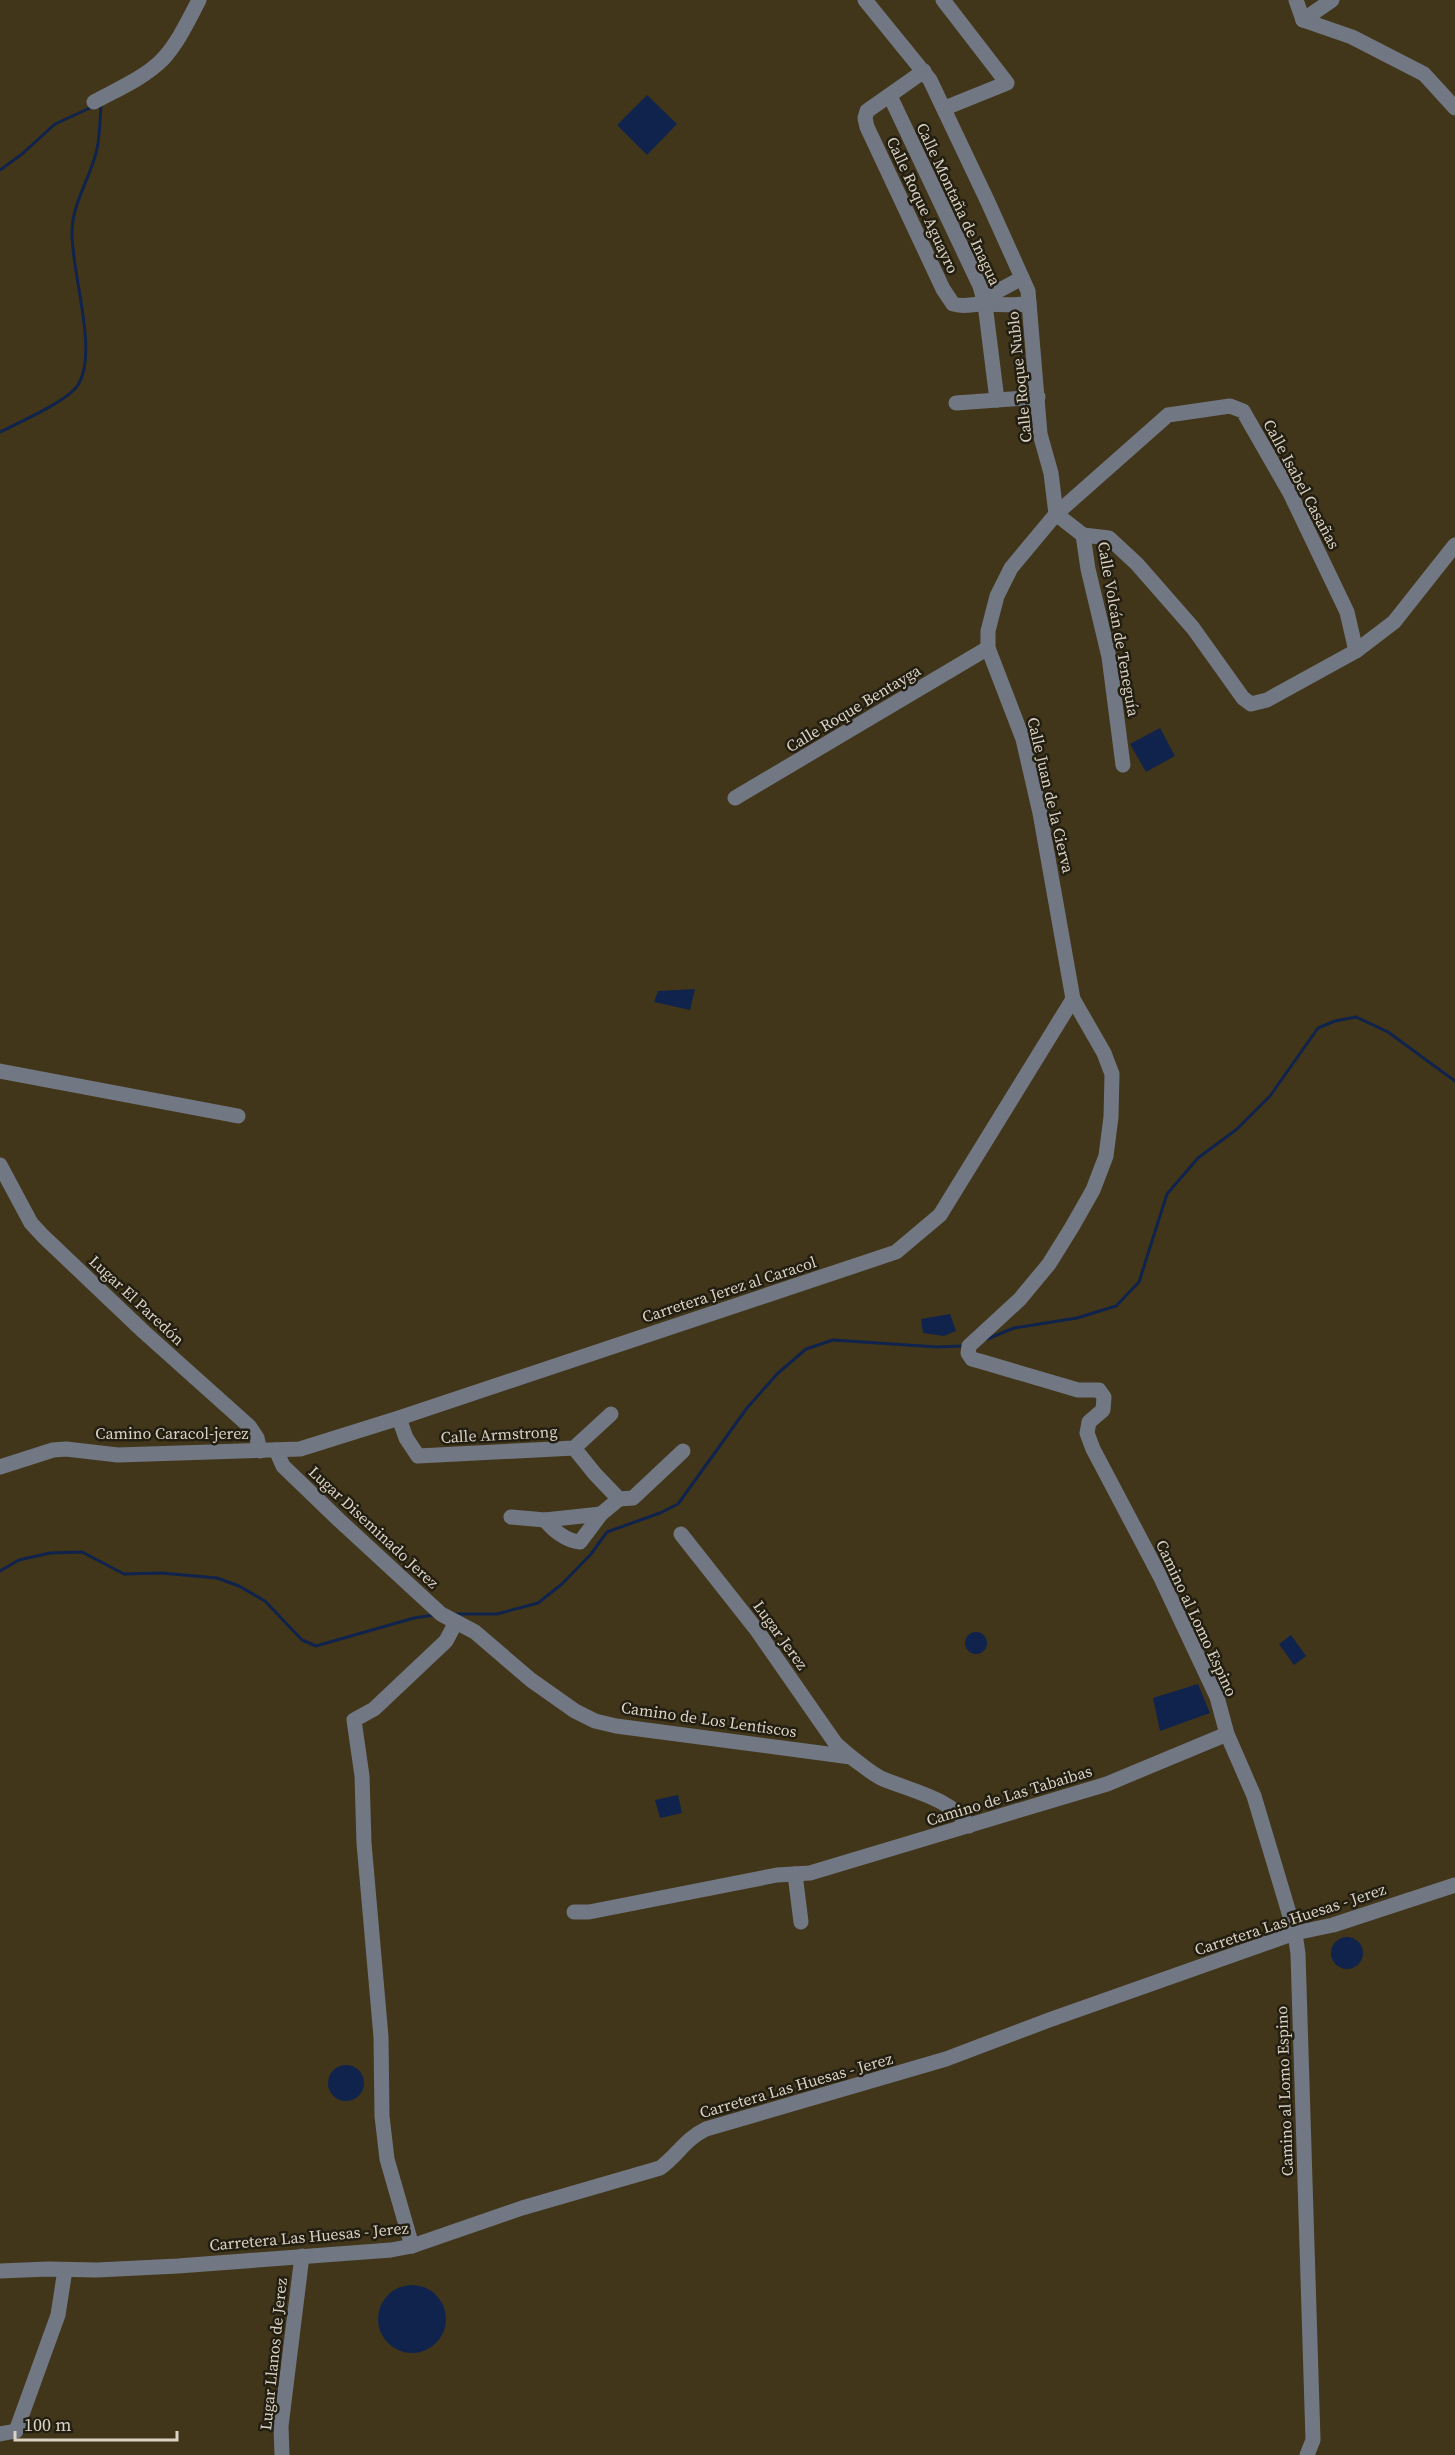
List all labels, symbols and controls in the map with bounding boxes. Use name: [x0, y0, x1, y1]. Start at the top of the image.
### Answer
street label: Calle Montaña de Inagua: [912, 119, 1007, 290]
street label: Calle Roque Aguayro: [882, 133, 964, 277]
street label: Calle Roque Nublo: [1001, 310, 1037, 444]
street label: Calle Isabel Casañas: [1258, 415, 1346, 553]
street label: Calle Volcán de Teneguía: [1093, 540, 1145, 719]
street label: Calle Roque Bentayga: [781, 659, 925, 757]
street label: Calle Juan de la Cierva: [1022, 715, 1080, 876]
street label: Lugar El Paredón: [85, 1250, 190, 1350]
street label: Carretera Jerez al Caracol: [639, 1250, 819, 1328]
street label: Calle Armstrong: [440, 1420, 558, 1448]
street label: Camino Caracol-jerez: [95, 1422, 249, 1444]
street label: Lugar Diseminado Jerez: [304, 1461, 444, 1593]
street label: Camino al Lomo Espino: [1151, 1536, 1243, 1700]
street label: Lugar Jerez: [748, 1596, 814, 1674]
street label: Camino de Los Lentiscos: [620, 1696, 798, 1742]
street label: Camino de Las Tabaibas: [923, 1759, 1095, 1831]
street label: Carretera Las Huesas - Jerez: [1192, 1878, 1388, 1960]
street label: Camino al Lomo Espino: [1270, 2005, 1298, 2177]
street label: Carretera Las Huesas - Jerez: [697, 2047, 895, 2123]
street label: Carretera Las Huesas - Jerez: [208, 2216, 410, 2256]
street label: Lugar Llanos de Jerez: [254, 2277, 292, 2431]
scale bar: [15, 2404, 177, 2442]
text: 100 m: [24, 2412, 71, 2437]

